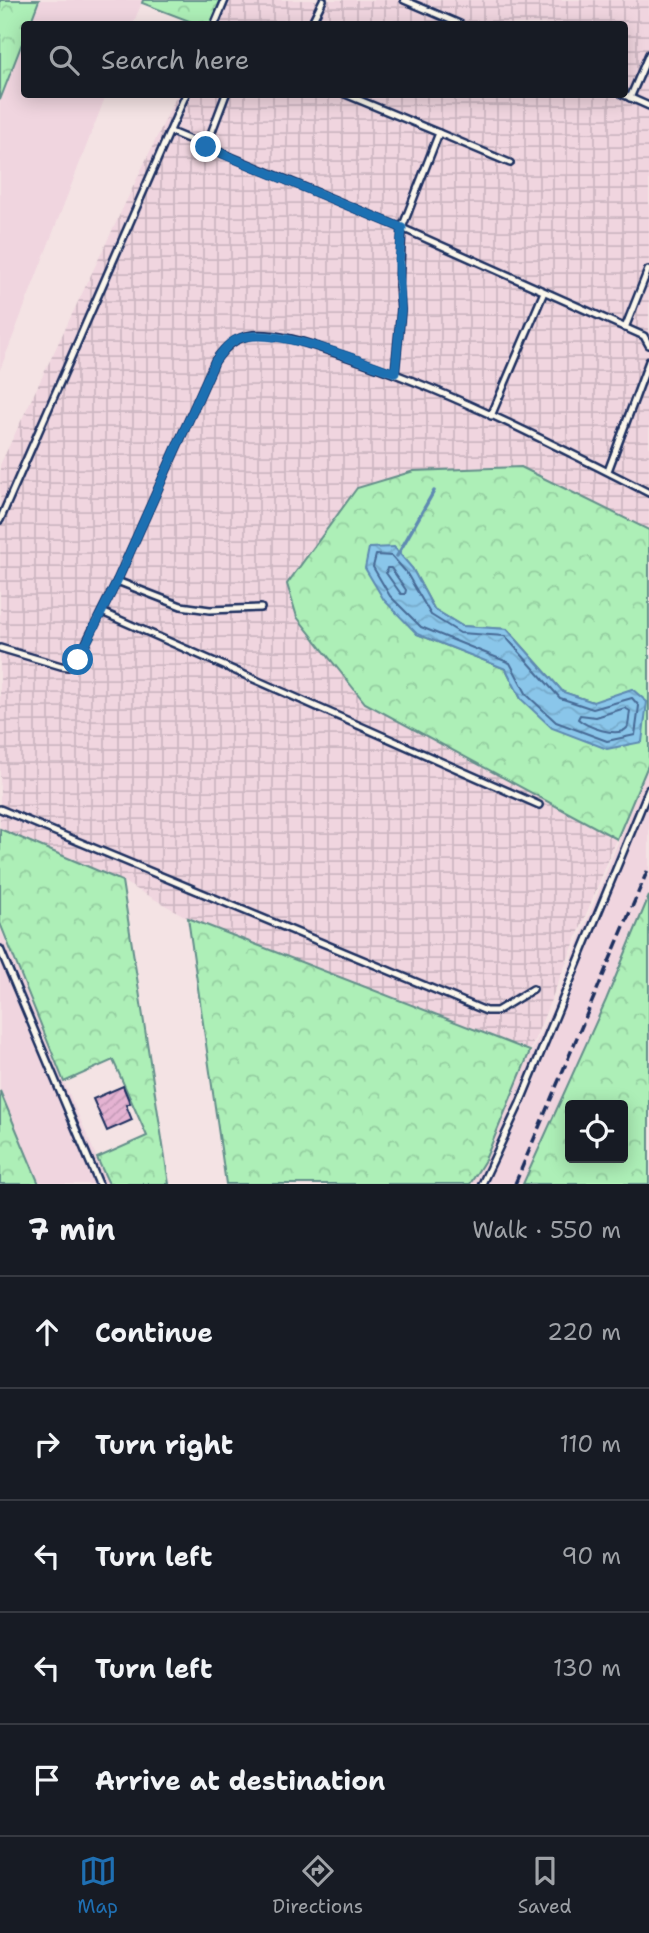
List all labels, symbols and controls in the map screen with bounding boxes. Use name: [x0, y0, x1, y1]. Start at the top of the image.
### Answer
search box: [21, 21, 628, 98]
icon: search: [45, 41, 83, 79]
text: Search here: [101, 42, 250, 77]
route end: [190, 131, 221, 162]
route start: [62, 644, 93, 675]
map controls: [565, 1100, 628, 1163]
button: locate: [565, 1100, 628, 1163]
text: 7 min: [28, 1209, 115, 1250]
text: Walk · 550 m: [472, 1215, 621, 1245]
icon: ahead: [28, 1313, 66, 1351]
text: Continue: [95, 1315, 213, 1350]
text: 220 m: [547, 1317, 621, 1347]
icon: right: [28, 1425, 66, 1463]
text: Turn right: [95, 1427, 233, 1462]
text: 110 m: [559, 1429, 621, 1459]
icon: left: [28, 1537, 66, 1575]
text: Turn left: [95, 1539, 212, 1574]
text: 90 m: [561, 1541, 621, 1571]
icon: left: [28, 1649, 66, 1687]
text: Turn left: [95, 1651, 212, 1686]
text: 130 m: [553, 1653, 621, 1683]
icon: arrive: [28, 1761, 66, 1799]
text: Arrive at destination: [95, 1763, 385, 1798]
tab: Map: [77, 1852, 118, 1919]
tab: Directions: [273, 1852, 363, 1919]
tab: Saved: [518, 1852, 572, 1919]

